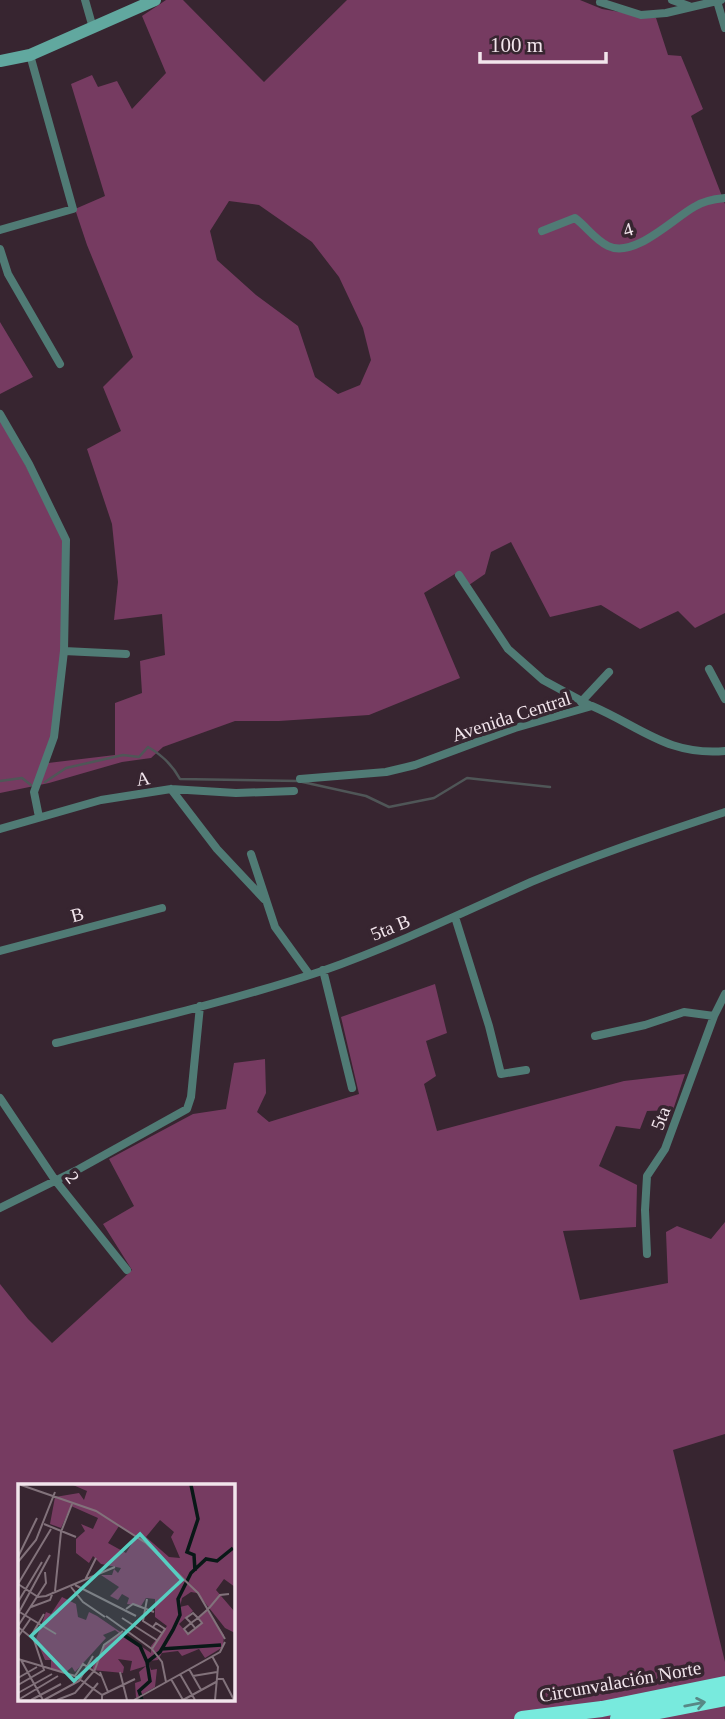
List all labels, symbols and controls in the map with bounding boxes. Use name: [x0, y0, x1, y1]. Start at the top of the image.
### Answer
scale bar: [480, 21, 606, 65]
text: 100 m: [490, 33, 543, 57]
street label: 4: [621, 218, 636, 241]
street label: Avenida Central: [449, 687, 573, 746]
street label: A: [135, 767, 152, 790]
street label: B: [68, 903, 86, 926]
street label: 5ta B: [367, 910, 413, 945]
street label: 5ta: [647, 1103, 674, 1133]
street label: 2: [61, 1167, 84, 1187]
inset map: [18, 1484, 234, 1702]
street label: Circunvalación Norte: [537, 1657, 703, 1706]
one-way arrow: [684, 1696, 706, 1710]

